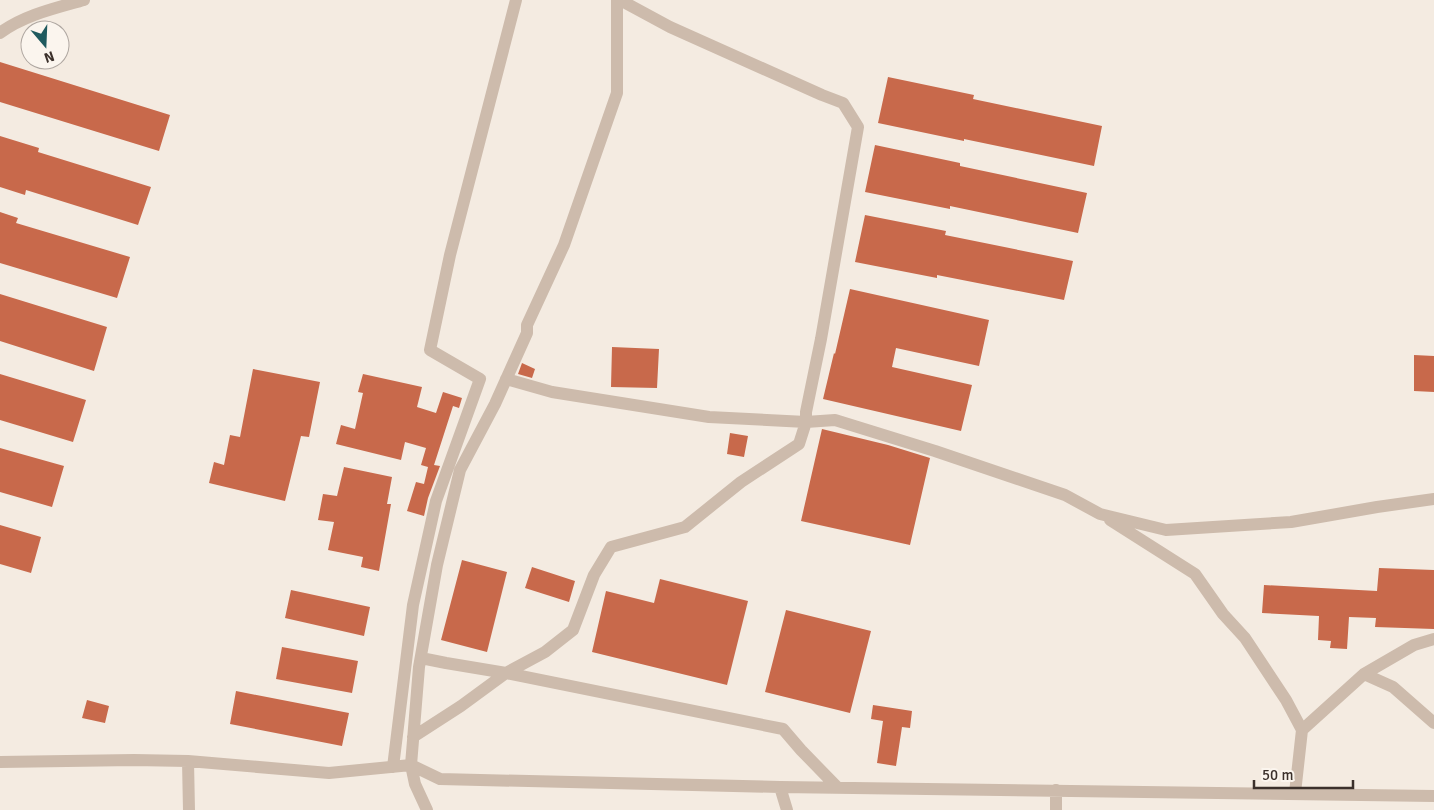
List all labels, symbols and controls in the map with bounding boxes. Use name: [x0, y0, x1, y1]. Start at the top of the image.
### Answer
north arrow: [20, 20, 70, 70]
text: N: [42, 47, 56, 66]
scale bar: [1254, 758, 1353, 790]
text: 50 m: [1262, 766, 1293, 784]

